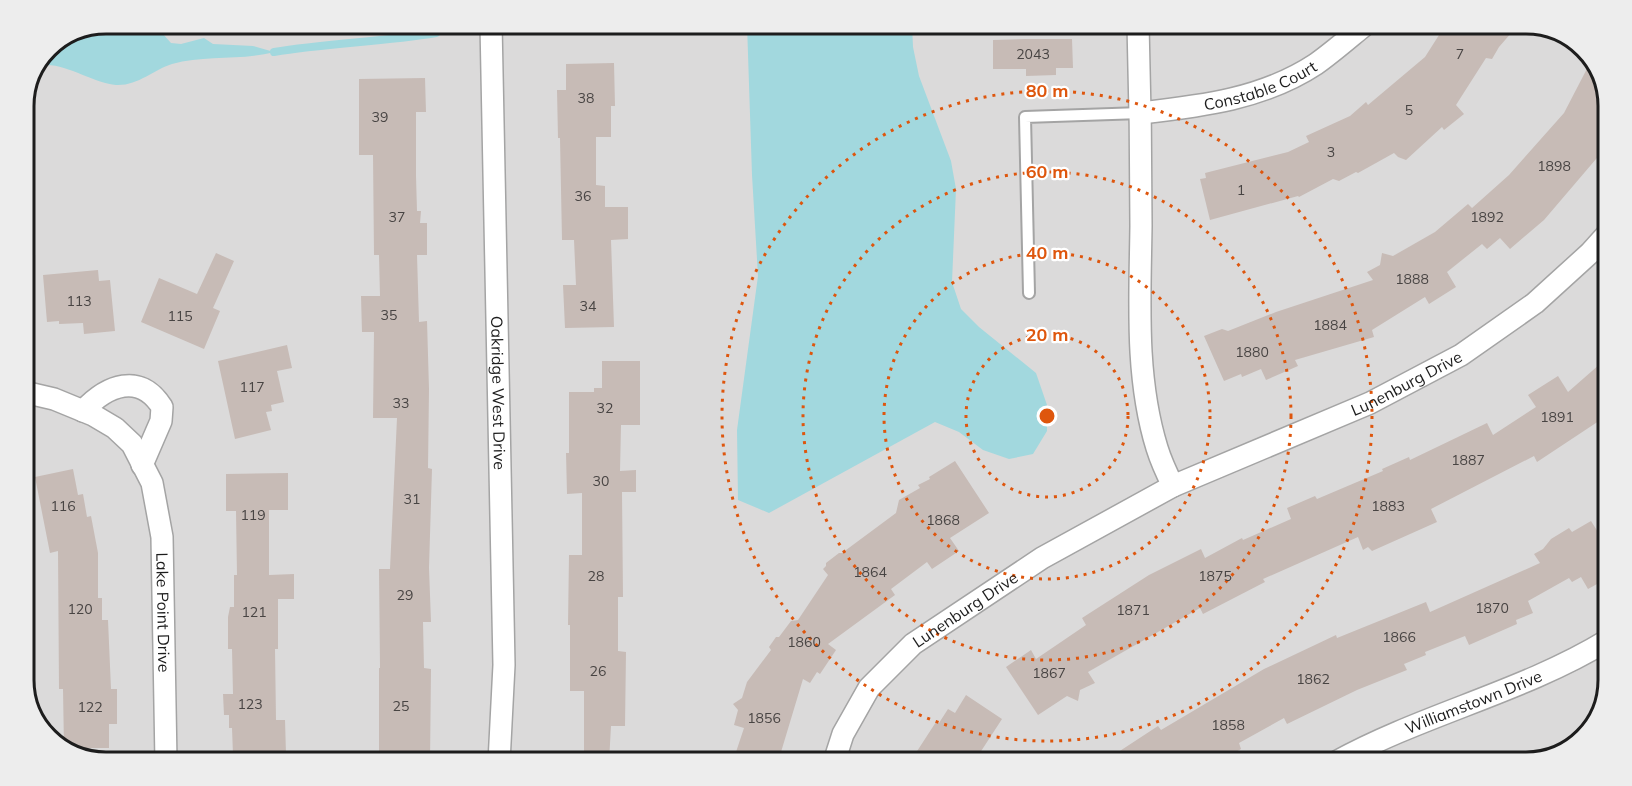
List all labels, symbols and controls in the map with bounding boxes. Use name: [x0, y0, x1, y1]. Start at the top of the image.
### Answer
house number: 2043: [1016, 45, 1050, 63]
house number: 7: [1456, 45, 1464, 63]
street label: Constable Court: [1202, 56, 1321, 114]
text: 80 m: [1026, 79, 1068, 102]
house number: 38: [578, 89, 594, 107]
house number: 5: [1405, 101, 1413, 119]
house number: 39: [372, 108, 388, 126]
house number: 3: [1327, 143, 1335, 161]
house number: 1898: [1537, 157, 1571, 175]
text: 60 m: [1026, 160, 1068, 183]
house number: 1: [1237, 181, 1245, 199]
house number: 36: [575, 187, 591, 205]
house number: 37: [389, 208, 405, 226]
house number: 1892: [1470, 208, 1504, 226]
text: 40 m: [1026, 241, 1068, 264]
house number: 1888: [1395, 270, 1429, 288]
house number: 113: [66, 292, 92, 310]
house number: 34: [580, 297, 597, 315]
house number: 35: [381, 306, 397, 324]
house number: 115: [167, 307, 193, 325]
street label: Oakridge West Drive: [487, 316, 510, 470]
house number: 1884: [1313, 316, 1347, 334]
text: 20 m: [1026, 323, 1068, 346]
house number: 1880: [1235, 343, 1269, 361]
street label: Lunenburg Drive: [1348, 346, 1465, 420]
house number: 117: [239, 378, 265, 396]
house number: 33: [393, 394, 409, 412]
house number: 32: [597, 399, 613, 417]
centre of rings: [1037, 406, 1057, 426]
house number: 1891: [1540, 408, 1574, 426]
house number: 1887: [1451, 451, 1485, 469]
house number: 30: [593, 472, 609, 490]
house number: 31: [404, 490, 420, 508]
house number: 116: [50, 497, 76, 515]
house number: 1883: [1371, 497, 1405, 515]
house number: 119: [240, 506, 266, 524]
house number: 1868: [926, 511, 960, 529]
street label: Lake Point Drive: [152, 552, 174, 673]
house number: 1864: [853, 563, 887, 581]
house number: 28: [588, 567, 604, 585]
street label: Lunenburg Drive: [909, 567, 1021, 652]
house number: 1875: [1198, 567, 1232, 585]
house number: 29: [397, 586, 413, 604]
house number: 1870: [1475, 599, 1509, 617]
house number: 120: [67, 600, 93, 618]
house number: 1871: [1116, 601, 1150, 619]
house number: 121: [241, 603, 267, 621]
house number: 1866: [1382, 628, 1416, 646]
house number: 1860: [787, 633, 821, 651]
house number: 26: [590, 662, 606, 680]
house number: 1867: [1032, 664, 1066, 682]
street label: Williamstown Drive: [1402, 666, 1545, 738]
house number: 1862: [1296, 670, 1330, 688]
house number: 123: [237, 695, 263, 713]
house number: 25: [393, 697, 409, 715]
house number: 122: [77, 698, 103, 716]
house number: 1856: [747, 709, 781, 727]
house number: 1858: [1211, 716, 1245, 734]

